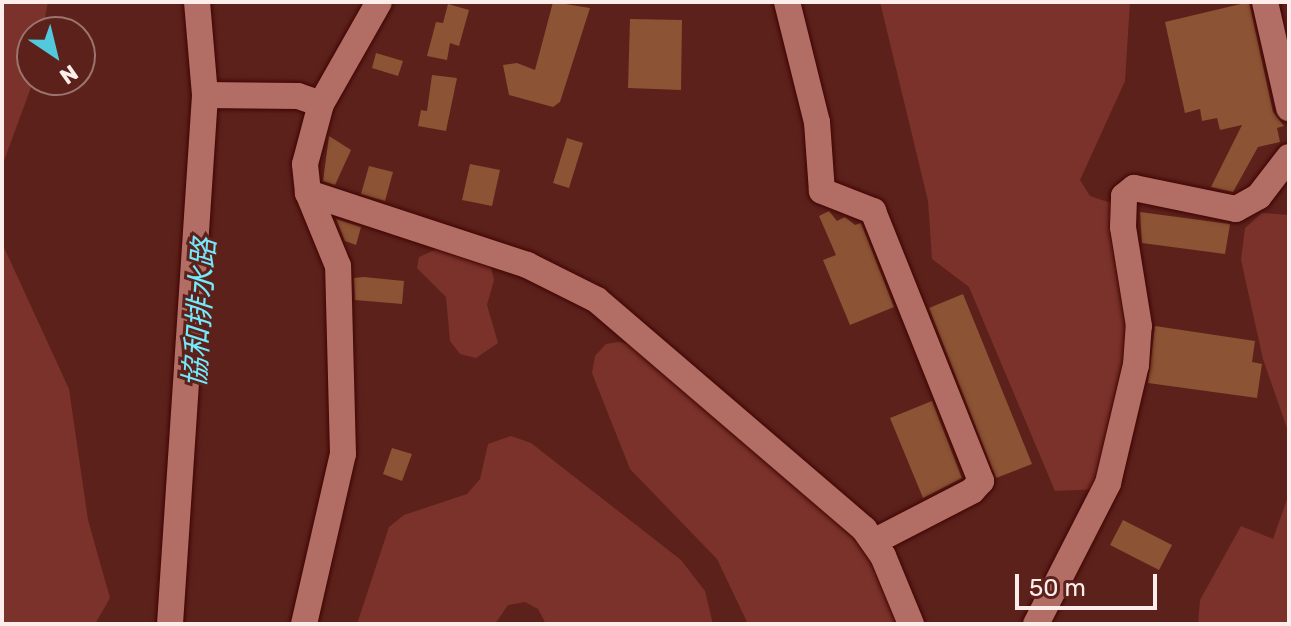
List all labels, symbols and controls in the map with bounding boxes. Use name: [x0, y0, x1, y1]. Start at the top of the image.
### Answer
north arrow: [16, 16, 96, 96]
text: N: [55, 59, 83, 90]
water label: 協和排水路: [177, 237, 223, 389]
scale bar: [1019, 558, 1161, 608]
text: 50 m: [1029, 574, 1086, 602]

